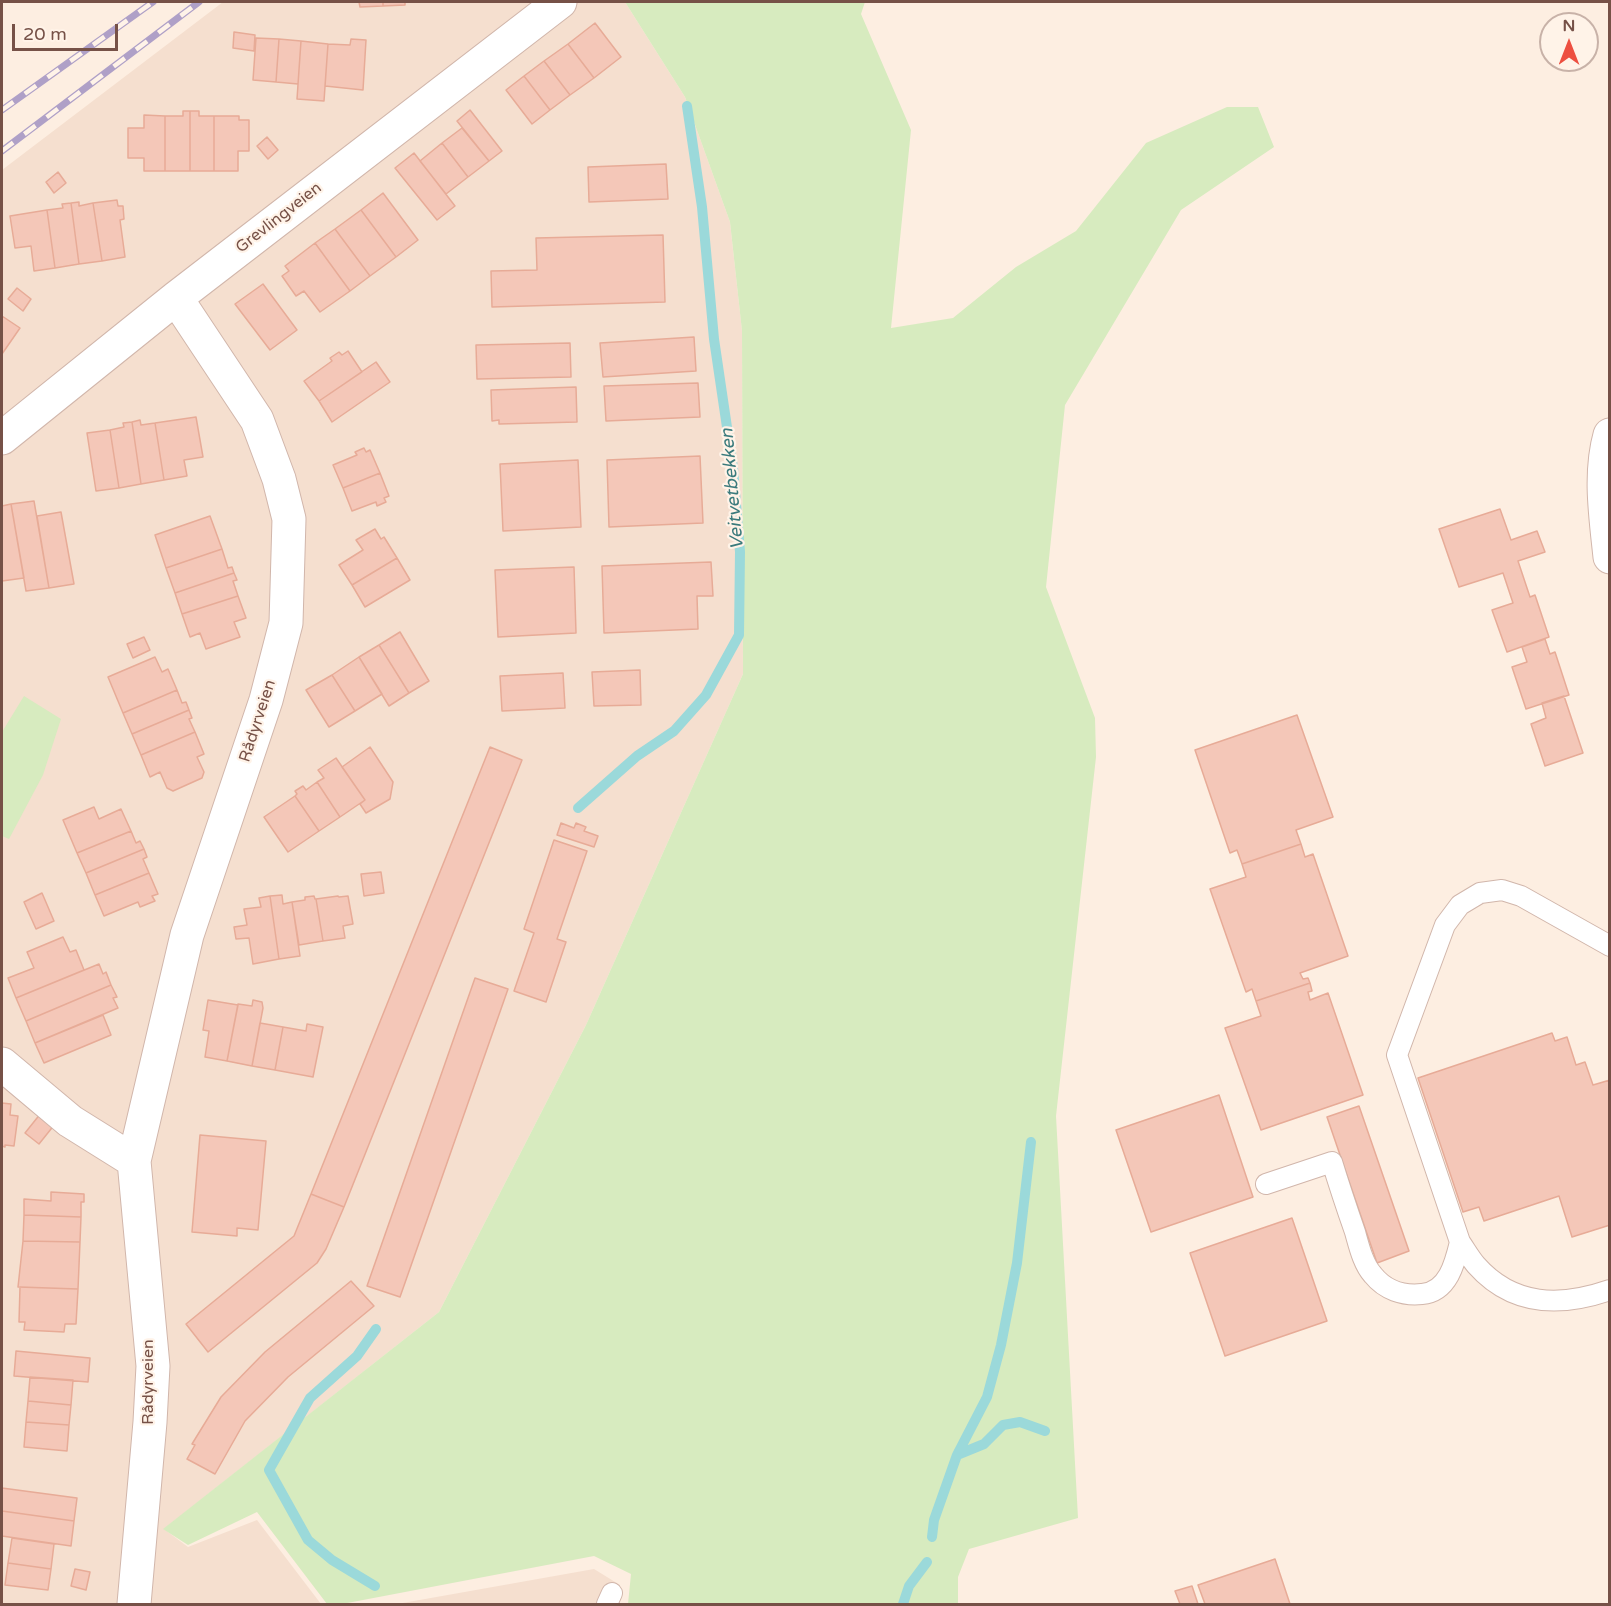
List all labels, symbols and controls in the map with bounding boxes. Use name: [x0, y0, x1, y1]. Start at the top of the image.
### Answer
scale bar: [15, 12, 122, 50]
north arrow: [1539, 12, 1599, 72]
text: N: [1563, 16, 1575, 36]
text: 20 m: [23, 23, 67, 45]
street label: Grevlingveien: [232, 179, 326, 257]
water label: Veitvetbekken: [717, 427, 749, 551]
street label: Rådyrveien: [236, 677, 280, 765]
street label: Rådyrveien: [139, 1339, 159, 1425]

